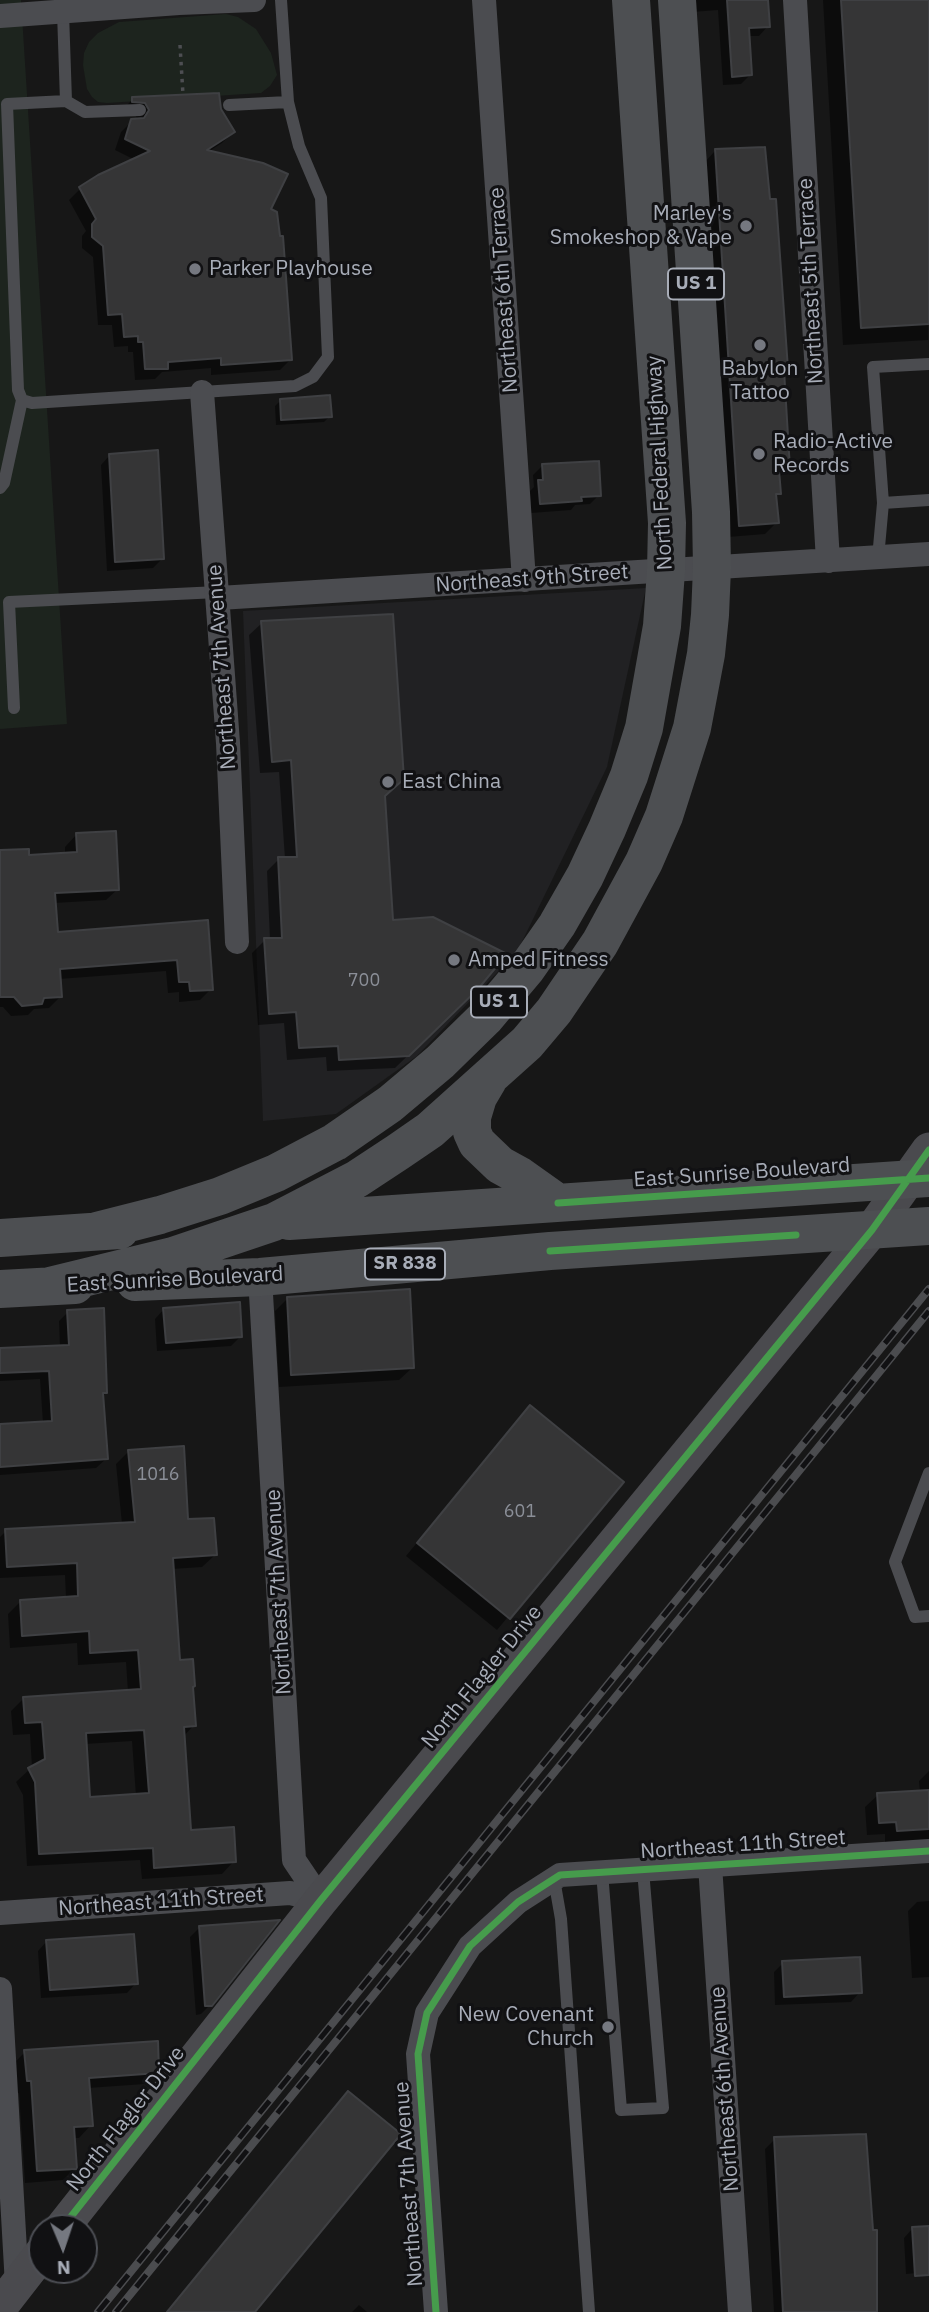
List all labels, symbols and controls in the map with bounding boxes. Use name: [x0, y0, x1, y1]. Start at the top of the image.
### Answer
street label: Northeast 5th Terrace: [793, 177, 829, 385]
street label: Northeast 6th Terrace: [484, 186, 524, 394]
place label: Marley's Smokeshop & Vape: [550, 201, 732, 251]
marker: Marley's Smokeshop & Vape: [738, 218, 754, 234]
place label: Parker Playhouse: [209, 256, 373, 282]
marker: Parker Playhouse: [187, 261, 203, 277]
road number: US 1: [668, 268, 724, 300]
marker: Babylon Tattoo: [752, 337, 768, 353]
street label: North Federal Highway: [642, 355, 678, 571]
place label: Babylon Tattoo: [722, 356, 798, 406]
place label: Radio-Active Records: [773, 429, 893, 479]
marker: Radio-Active Records: [751, 446, 767, 462]
street label: Northeast 9th Street: [435, 560, 629, 598]
street label: Northeast 7th Avenue: [202, 563, 242, 771]
place label: East China: [402, 769, 501, 795]
marker: East China: [380, 774, 396, 790]
place label: Amped Fitness: [468, 947, 609, 973]
marker: Amped Fitness: [446, 952, 462, 968]
house number: 700: [348, 970, 380, 992]
road number: US 1: [471, 986, 527, 1018]
street label: East Sunrise Boulevard: [633, 1153, 851, 1193]
road number: SR 838: [365, 1248, 445, 1280]
street label: East Sunrise Boulevard: [66, 1262, 284, 1298]
house number: 1016: [136, 1464, 180, 1486]
street label: Northeast 7th Avenue: [261, 1489, 297, 1695]
house number: 601: [504, 1501, 536, 1523]
street label: North Flagler Drive: [416, 1600, 548, 1754]
street label: Northeast 11th Street: [639, 1825, 847, 1865]
street label: Northeast 11th Street: [57, 1882, 265, 1922]
street label: Northeast 6th Avenue: [705, 1985, 745, 2193]
place label: New Covenant Church: [458, 2002, 594, 2052]
marker: New Covenant Church: [600, 2019, 616, 2035]
street label: North Flagler Drive: [62, 2041, 190, 2197]
street label: Northeast 7th Avenue: [389, 2080, 429, 2288]
north arrow: [28, 2214, 98, 2284]
text: N: [56, 2256, 71, 2280]

